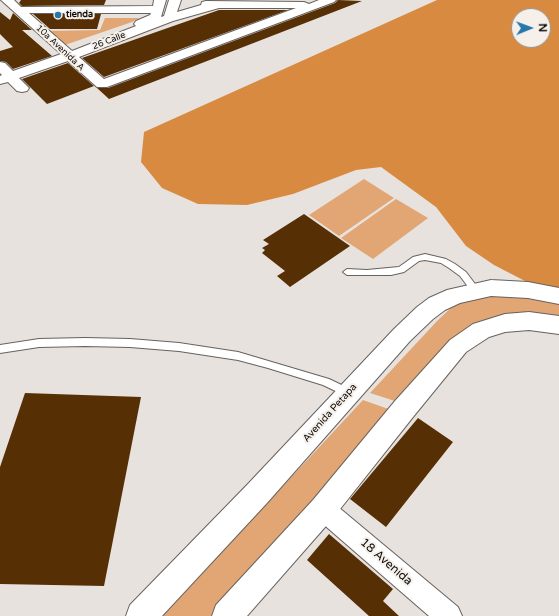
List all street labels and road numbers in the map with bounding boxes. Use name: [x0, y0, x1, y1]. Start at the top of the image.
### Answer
street label: 10a Avenida A: [33, 23, 87, 73]
street label: 26 Calle: [91, 30, 127, 52]
street label: Avenida Petapa: [301, 381, 359, 445]
street label: 18 Avenida: [357, 535, 415, 589]

